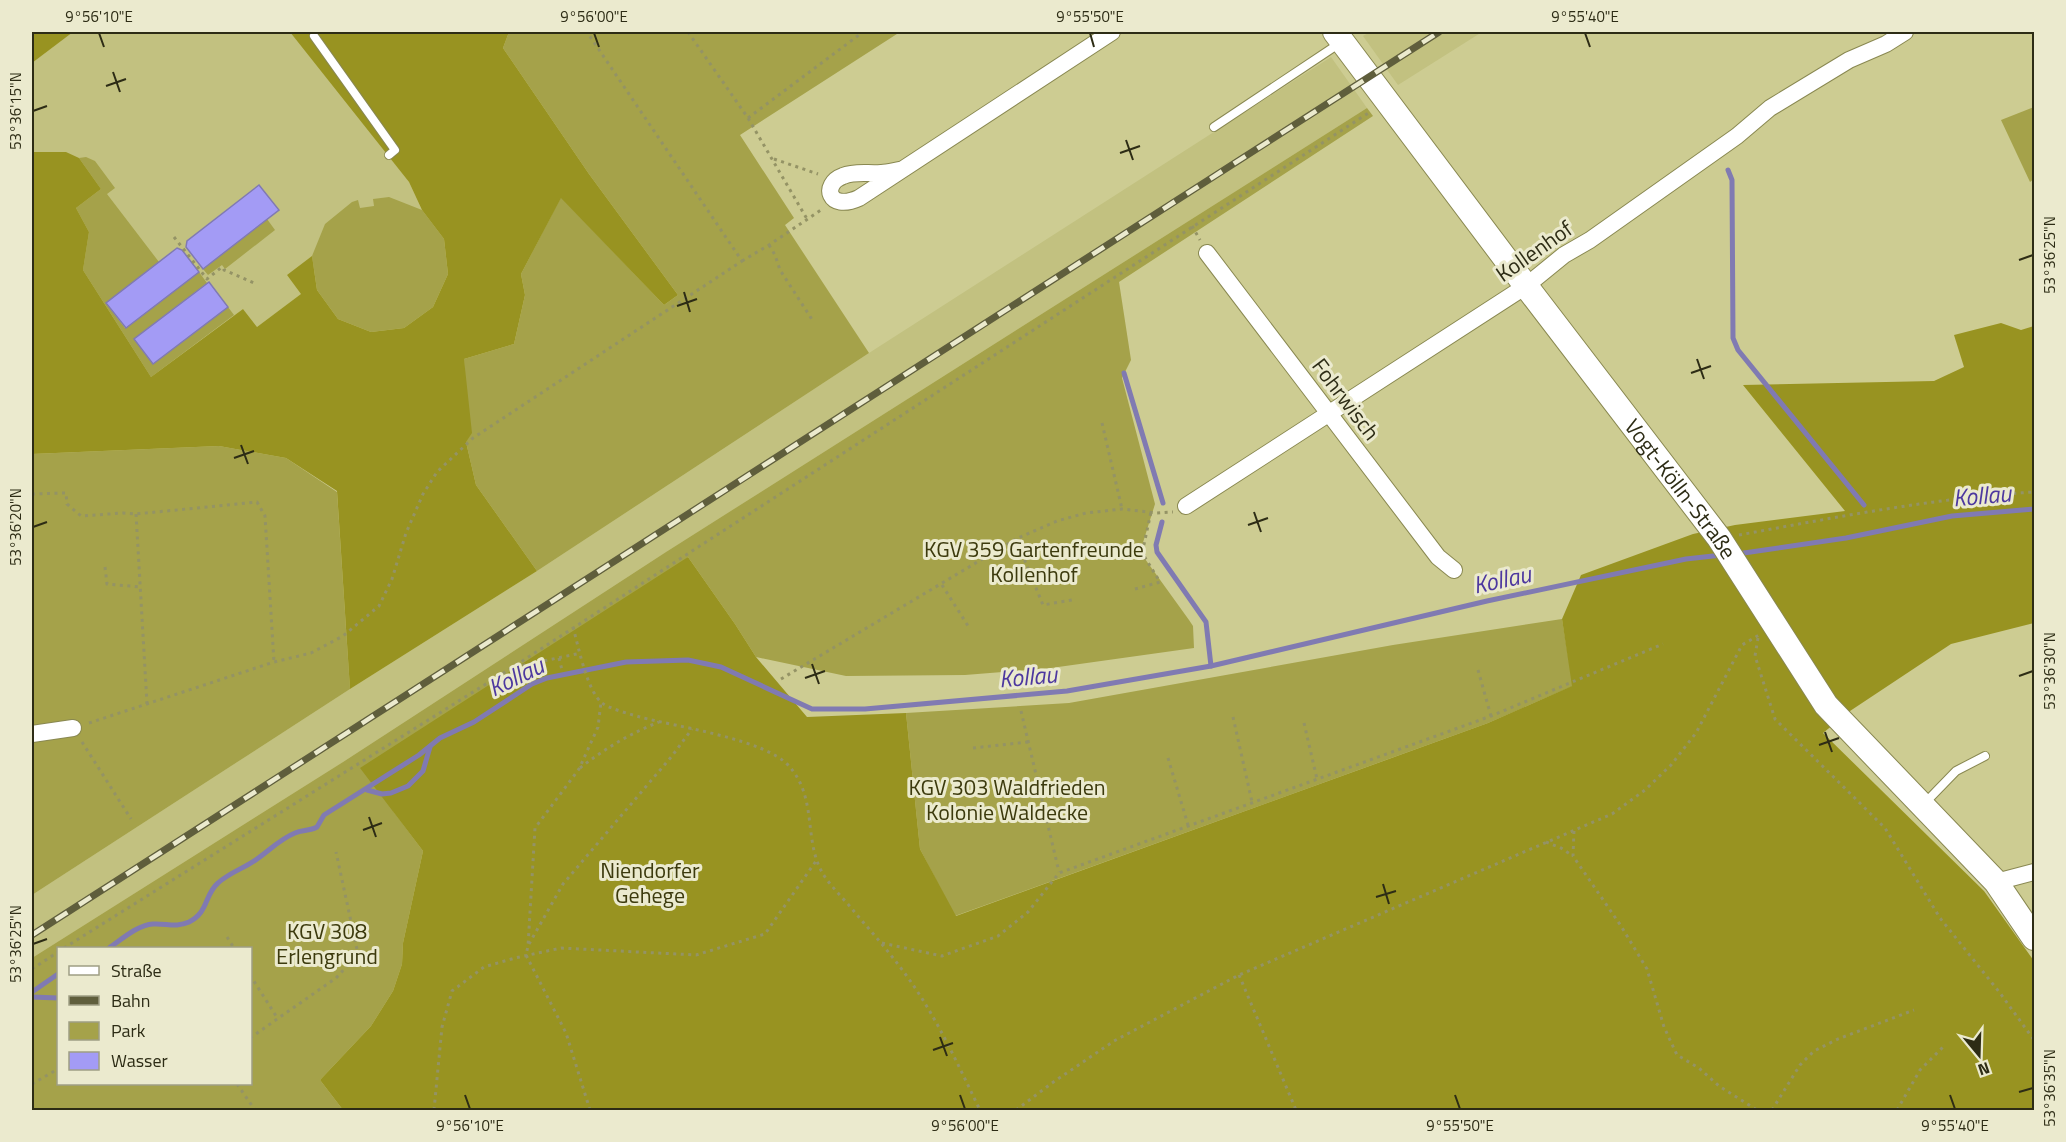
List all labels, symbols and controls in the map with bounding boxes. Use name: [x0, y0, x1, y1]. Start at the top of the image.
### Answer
text: 9°56'10"E: [65, 5, 133, 28]
text: 9°56'00"E: [560, 5, 628, 28]
text: 9°55'50"E: [1056, 5, 1124, 28]
text: 9°55'40"E: [1551, 5, 1619, 28]
text: 53°36'15"N: [4, 72, 27, 150]
street label: Kollenhof: [1488, 212, 1580, 290]
text: 53°36'25"N: [2038, 216, 2061, 294]
street label: Fohrwisch: [1304, 351, 1388, 447]
street label: Vogt-Kölln-Straße: [1616, 411, 1745, 566]
water label: Kollau: [1951, 474, 2014, 515]
text: 53°36'20"N: [4, 488, 27, 566]
park label: KGV 359 Gartenfreunde Kollenhof: [924, 532, 1144, 591]
water label: Kollau: [1470, 555, 1536, 603]
text: 53°36'30"N: [2038, 632, 2061, 710]
water label: Kollau: [482, 646, 551, 705]
water label: Kollau: [997, 655, 1060, 696]
park label: KGV 303 Waldfrieden Kolonie Waldecke: [908, 770, 1106, 829]
park label: Niendorfer Gehege: [600, 853, 700, 912]
text: 53°36'25"N: [4, 905, 27, 983]
park label: KGV 308 Erlengrund: [276, 914, 378, 973]
legend: [57, 947, 252, 1085]
text: Straße: [111, 957, 162, 984]
text: Bahn: [111, 987, 150, 1014]
text: Park: [111, 1017, 146, 1044]
north arrow: [1949, 1025, 2009, 1085]
text: Wasser: [111, 1047, 168, 1074]
text: 53°36'35"N: [2038, 1049, 2061, 1127]
text: N: [1975, 1056, 1993, 1082]
text: 9°56'10"E: [436, 1114, 504, 1137]
text: 9°56'00"E: [931, 1114, 999, 1137]
text: 9°55'50"E: [1426, 1114, 1494, 1137]
text: 9°55'40"E: [1921, 1114, 1989, 1137]

